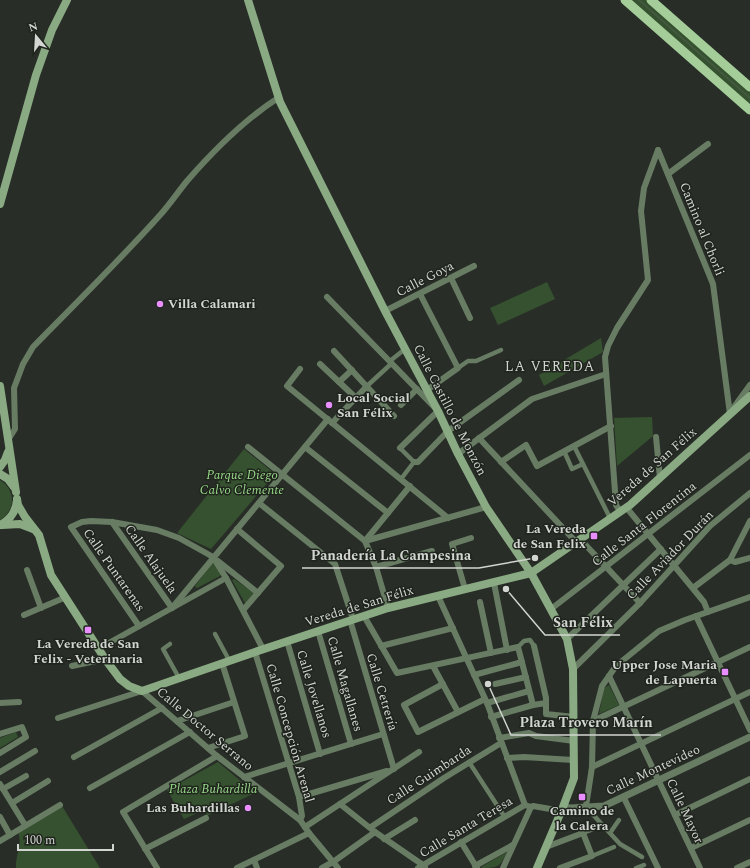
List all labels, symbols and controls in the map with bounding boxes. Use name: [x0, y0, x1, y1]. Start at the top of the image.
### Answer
north arrow: [16, 16, 56, 56]
text: N: [26, 17, 40, 36]
street label: Camino al Chorli: [674, 179, 730, 279]
street label: Calle Goya: [393, 256, 458, 302]
place label: Villa Calamari: [168, 294, 256, 314]
marker: Villa Calamari: [155, 299, 165, 309]
street label: Calle Castillo de Monzón: [408, 341, 492, 480]
district label: LA VEREDA: [505, 356, 595, 377]
place label: Local Social San Félix: [337, 388, 410, 423]
marker: Local Social San Félix: [324, 400, 334, 410]
street label: Vereda de San Félix: [603, 422, 702, 512]
park label: Parque Diego Calvo Clemente: [200, 465, 284, 500]
street label: Calle Santa Florentina: [587, 476, 701, 571]
street label: Calle Aviador Durán: [622, 505, 719, 604]
place label: La Vereda de San Felix: [513, 519, 586, 554]
street label: Calle Alajuela: [120, 520, 183, 598]
street label: Calle Puntarenas: [78, 524, 150, 616]
marker: La Vereda de San Felix: [589, 531, 599, 541]
callout: Panadería La Campesina: [302, 542, 479, 568]
text: Panadería La Campesina: [311, 545, 472, 566]
street label: Vereda de San Félix: [302, 580, 416, 632]
callout: San Félix: [545, 609, 620, 635]
text: San Félix: [553, 612, 613, 633]
marker: La Vereda de San Felix - Veterinaria: [83, 625, 93, 635]
place label: La Vereda de San Felix - Veterinaria: [33, 634, 143, 669]
street label: Calle Magallanes: [322, 634, 368, 734]
street label: Calle Jovellanos: [291, 647, 337, 741]
street label: Calle Cetrería: [361, 651, 404, 734]
place label: Upper Jose Maria de Lapuerta: [611, 655, 717, 690]
street label: Calle Concepción Arenal: [261, 661, 319, 805]
marker: Upper Jose Maria de Lapuerta: [720, 667, 730, 677]
street label: Calle Doctor Serrano: [152, 682, 258, 776]
callout: Plaza Trovero Marín: [511, 709, 661, 735]
text: Plaza Trovero Marín: [519, 712, 653, 733]
street label: Calle Montevideo: [603, 739, 703, 801]
street label: Calle Guimbarda: [383, 740, 476, 810]
street label: Calle Mayor: [661, 775, 709, 847]
park label: Plaza Buhardilla: [169, 779, 258, 799]
street label: Calle Santa Teresa: [415, 791, 517, 863]
marker: Camino de la Calera: [577, 792, 587, 802]
place label: Las Buhardillas: [146, 798, 240, 818]
place label: Camino de la Calera: [550, 801, 614, 836]
marker: Las Buhardillas: [243, 803, 253, 813]
scale bar: [18, 826, 113, 852]
text: 100 m: [24, 831, 55, 850]

